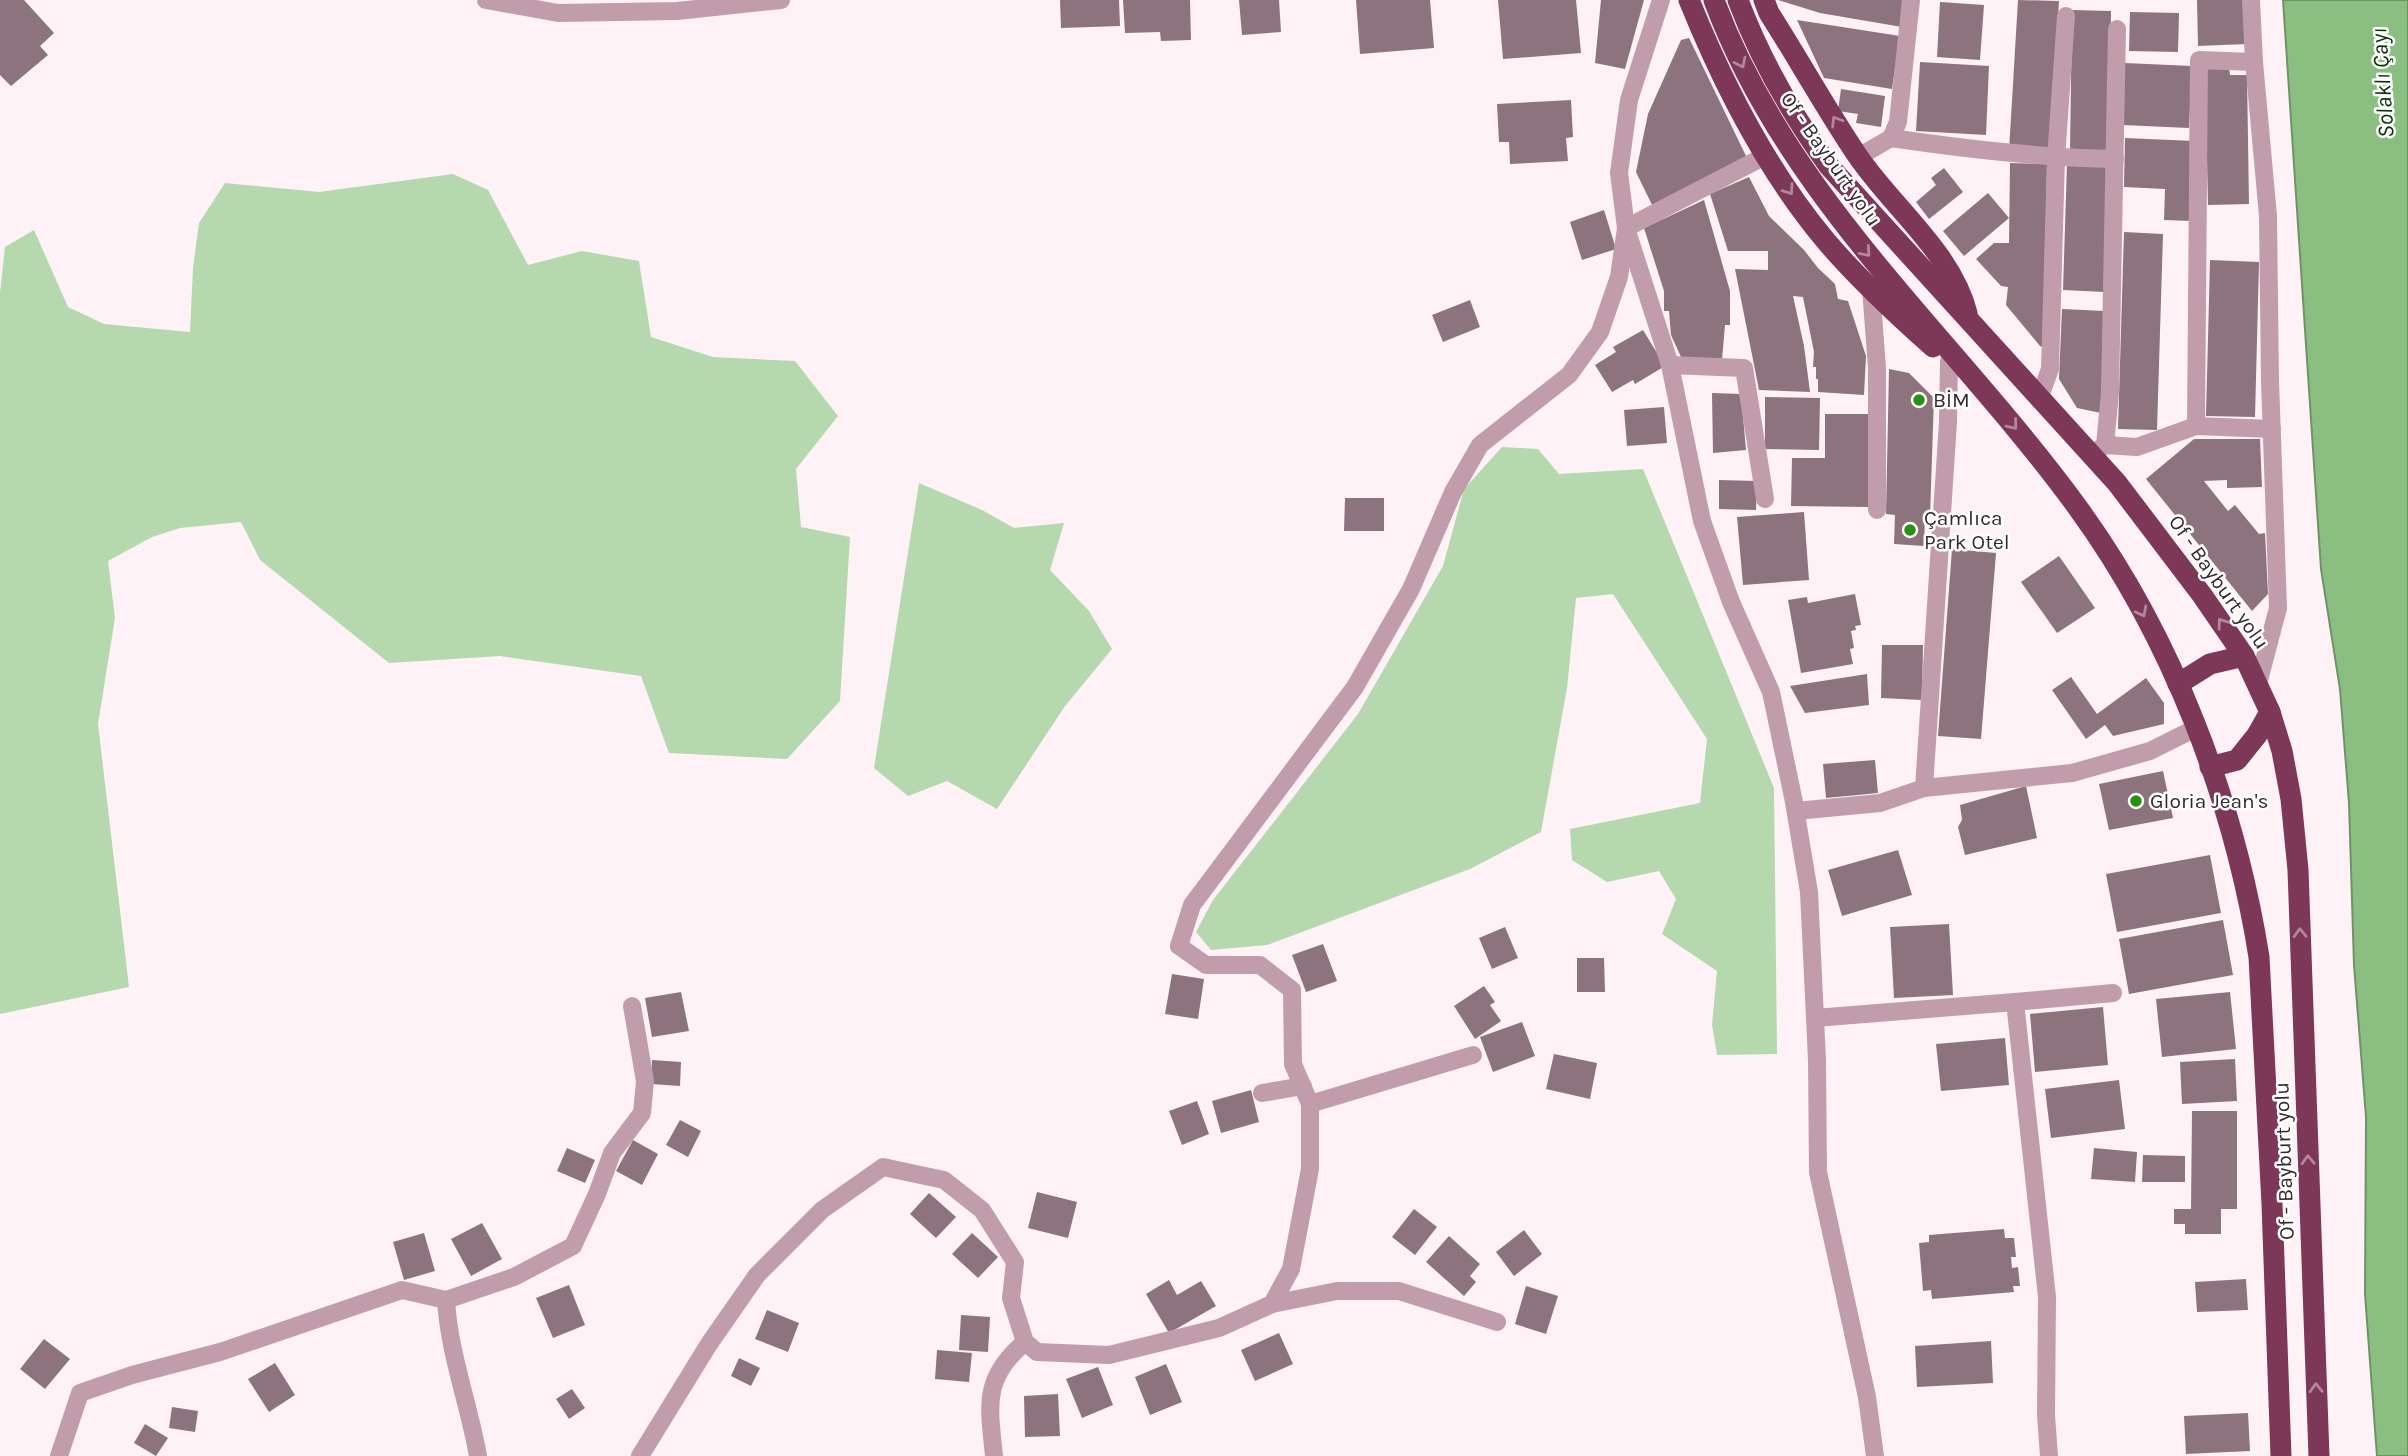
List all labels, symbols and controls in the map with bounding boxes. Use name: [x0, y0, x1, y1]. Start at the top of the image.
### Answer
water label: Solaklı Çayı: [2365, 27, 2400, 139]
one-way arrow: [1732, 56, 1746, 68]
street label: Of - Bayburt yolu: [1776, 87, 1886, 231]
one-way arrow: [1831, 116, 1844, 129]
one-way arrow: [1781, 182, 1794, 195]
one-way arrow: [1858, 243, 1870, 256]
place label: BİM: [1933, 388, 1970, 412]
marker: BİM: [1911, 392, 1927, 408]
one-way arrow: [2005, 417, 2017, 430]
place label: Çamlıca Park Otel: [1924, 506, 2010, 554]
street label: Of - Bayburt yolu: [2164, 510, 2274, 654]
marker: Çamlıca Park Otel: [1902, 522, 1918, 538]
one-way arrow: [2134, 605, 2147, 617]
one-way arrow: [2218, 618, 2230, 631]
place label: Gloria Jean's: [2150, 789, 2269, 813]
marker: Gloria Jean's: [2128, 793, 2144, 809]
one-way arrow: [2292, 927, 2307, 938]
street label: Of - Bayburt yolu: [2269, 1082, 2299, 1240]
one-way arrow: [2300, 1155, 2316, 1165]
one-way arrow: [2309, 1382, 2324, 1393]

